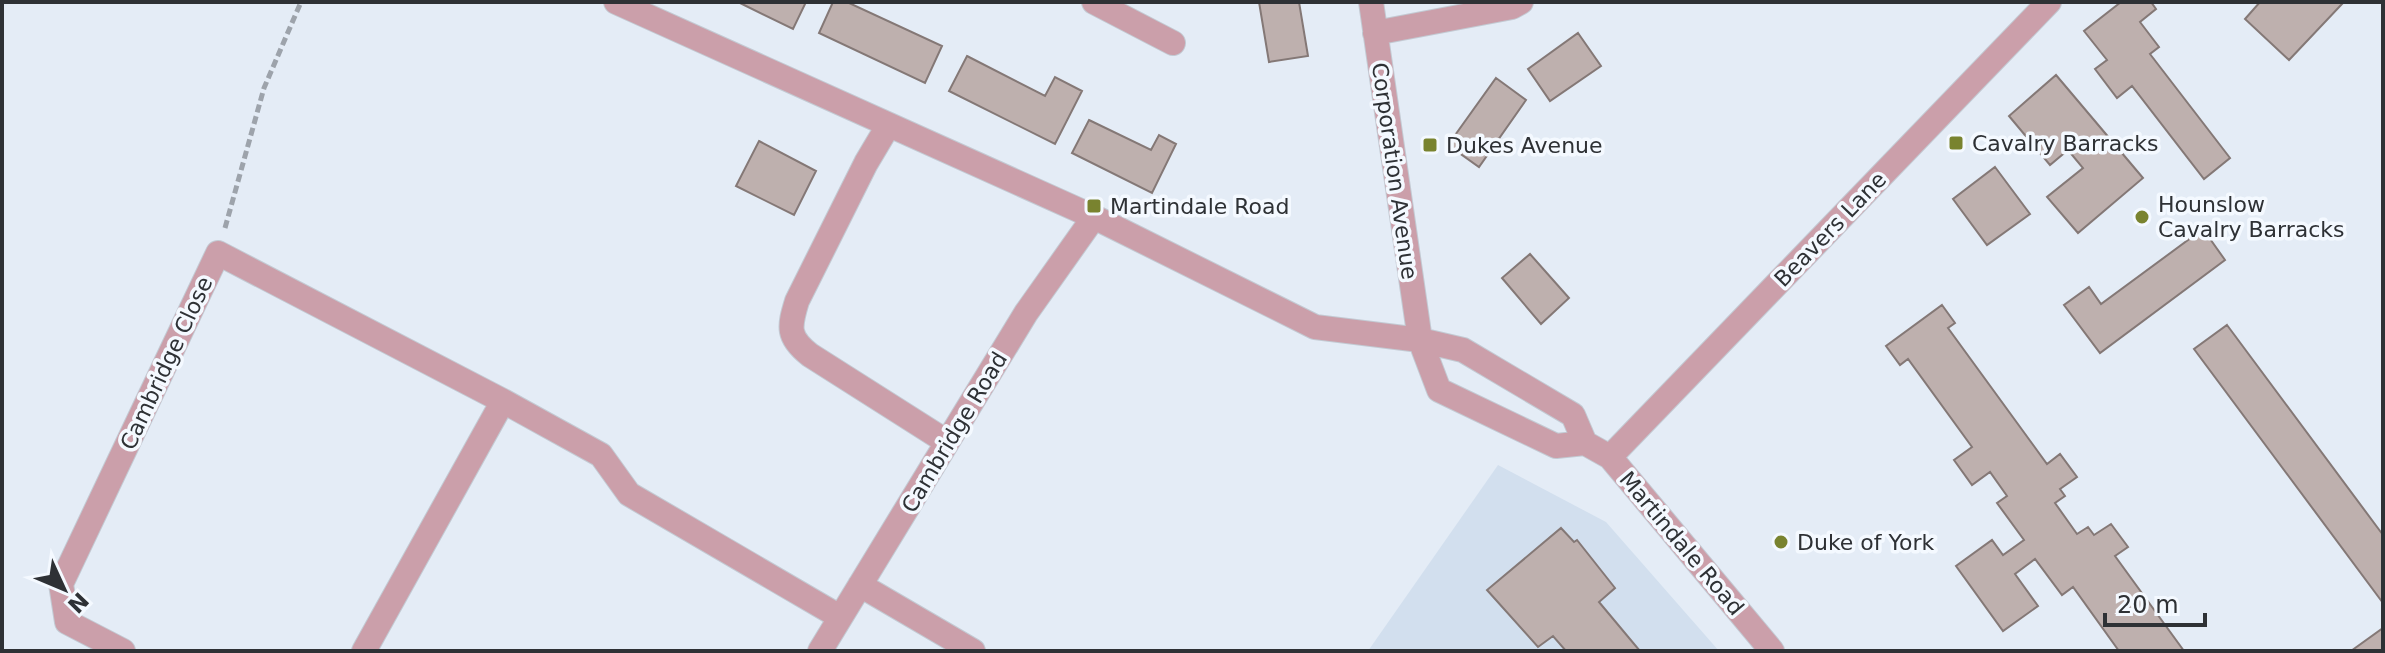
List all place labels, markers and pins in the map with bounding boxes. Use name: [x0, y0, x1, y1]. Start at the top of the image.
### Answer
place label: Cavalry Barracks: [1972, 131, 2159, 156]
place label: Dukes Avenue: [1446, 133, 1603, 158]
marker: Cavalry Barracks: [1947, 134, 1965, 152]
marker: Dukes Avenue: [1421, 136, 1439, 154]
place label: Hounslow Cavalry Barracks: [2158, 192, 2345, 242]
place label: Martindale Road: [1110, 194, 1289, 219]
marker: Martindale Road: [1085, 197, 1103, 215]
marker: Hounslow Cavalry Barracks: [2133, 208, 2151, 226]
place label: Duke of York: [1797, 530, 1935, 555]
marker: Duke of York: [1772, 533, 1790, 551]

